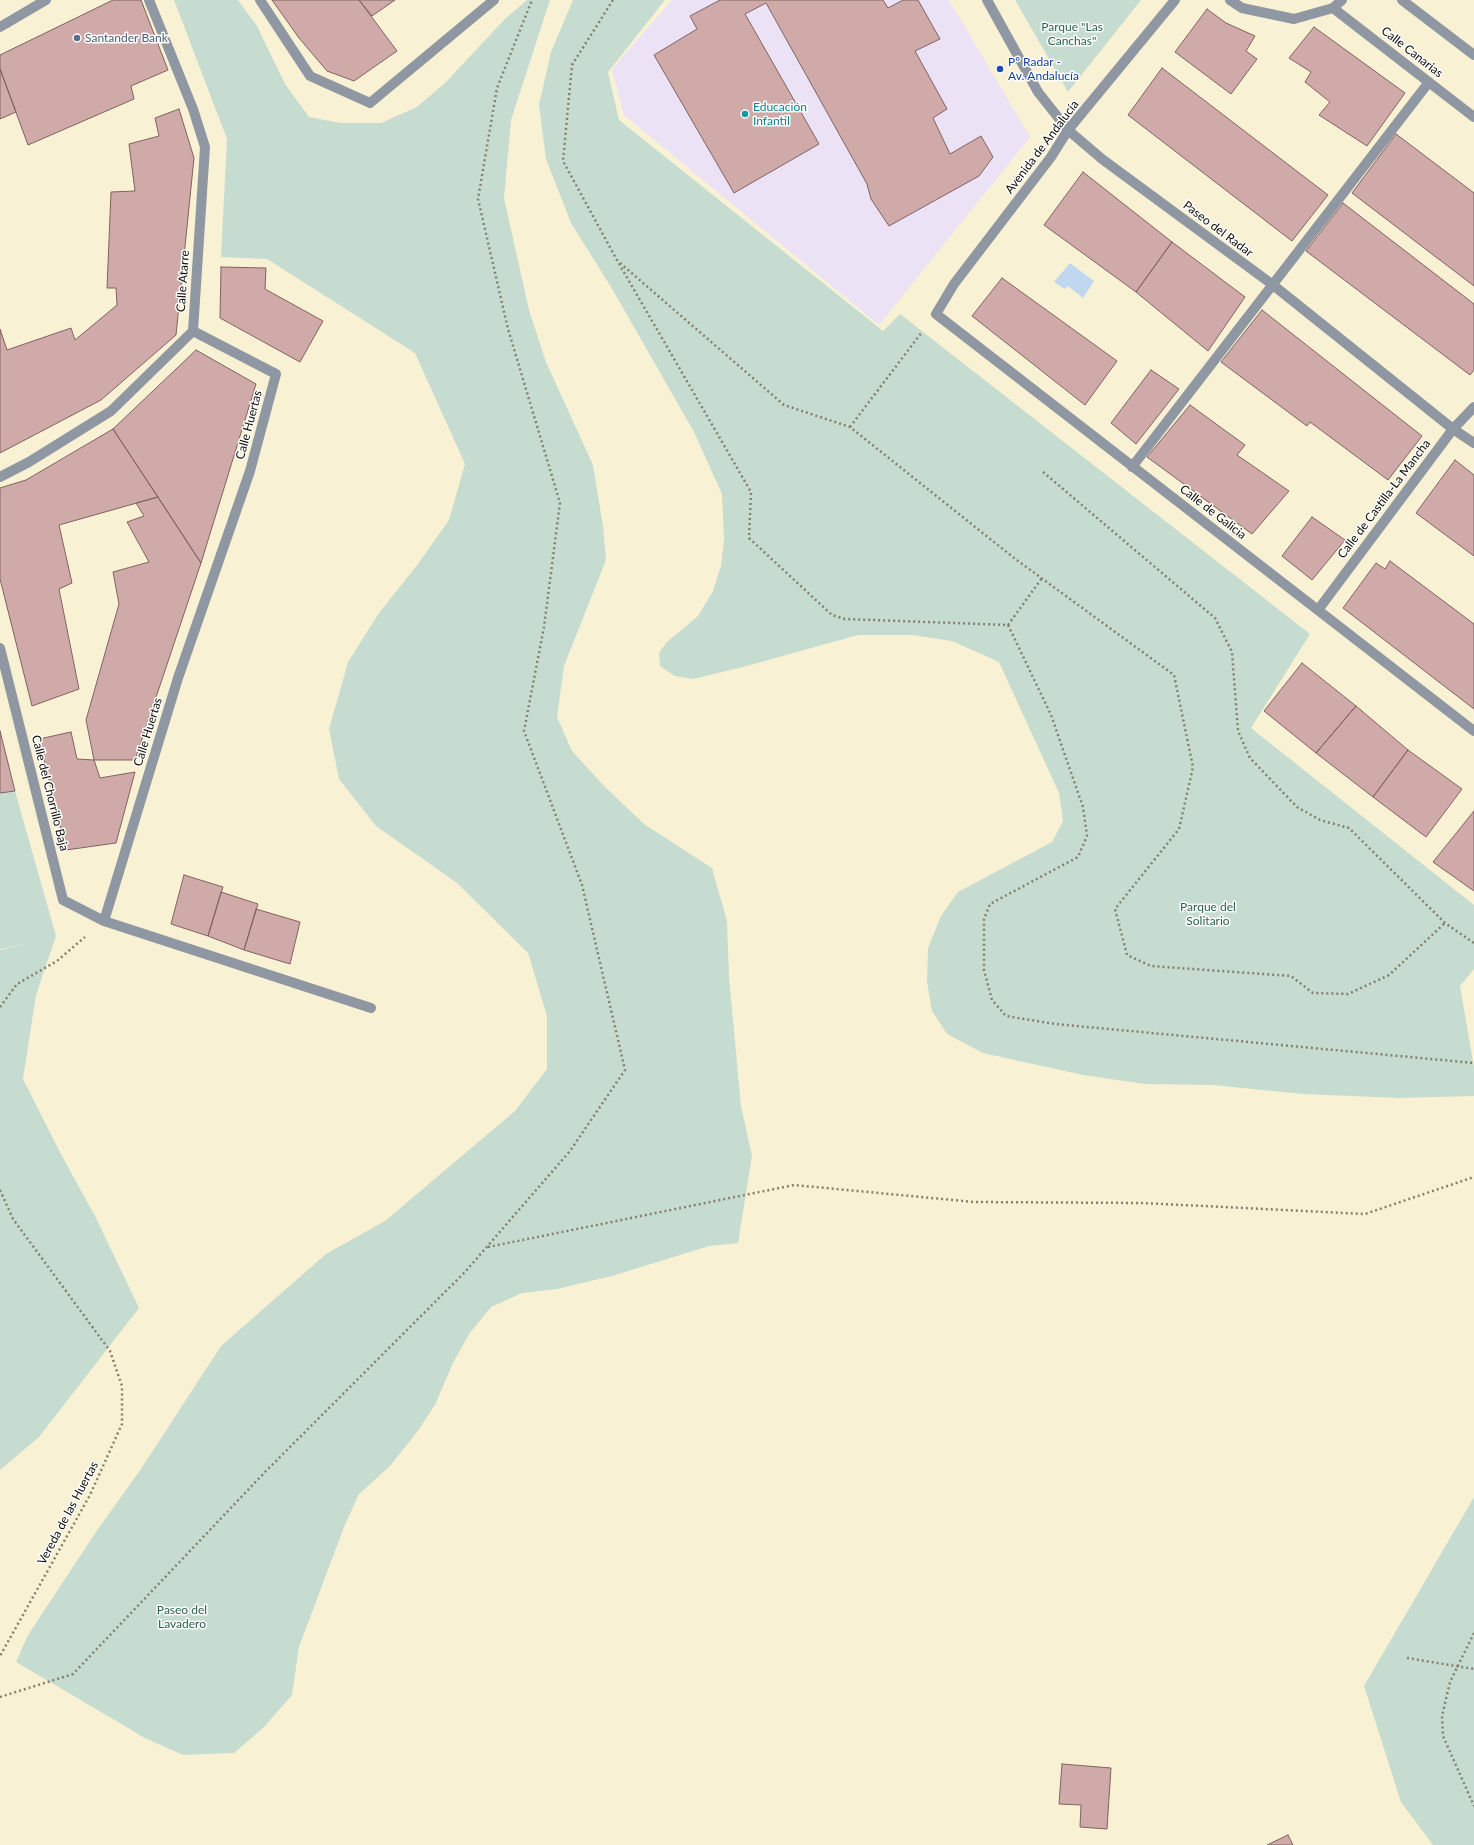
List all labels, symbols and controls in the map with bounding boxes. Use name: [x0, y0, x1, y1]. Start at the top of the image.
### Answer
park label: Parque "Las Canchas": [1041, 20, 1103, 48]
street label: Calle Canarias: [1378, 24, 1446, 80]
place label: Santander Bank: [85, 31, 168, 45]
marker: Santander Bank: [72, 33, 82, 43]
place label: Pº Radar - Av. Andalucía: [1008, 55, 1079, 83]
marker: Pº Radar - Av. Andalucía: [995, 64, 1005, 74]
street label: Avenida de Andalucía: [1002, 98, 1082, 196]
place label: Educación Infantil: [753, 100, 807, 128]
marker: Educación Infantil: [740, 109, 750, 119]
street label: Paseo del Radar: [1180, 198, 1256, 260]
street label: Calle Atarre: [174, 250, 192, 312]
street label: Calle Huertas: [233, 389, 265, 461]
street label: Calle de Castilla-La Mancha: [1335, 437, 1433, 561]
street label: Calle de Galicia: [1177, 482, 1249, 542]
street label: Calle Huertas: [131, 696, 165, 768]
street label: Calle del Chorrillo Baja: [29, 733, 71, 853]
park label: Parque del Solitario: [1180, 900, 1236, 928]
street label: Vereda de las Huertas: [35, 1459, 101, 1567]
park label: Paseo del Lavadero: [157, 1603, 207, 1631]

